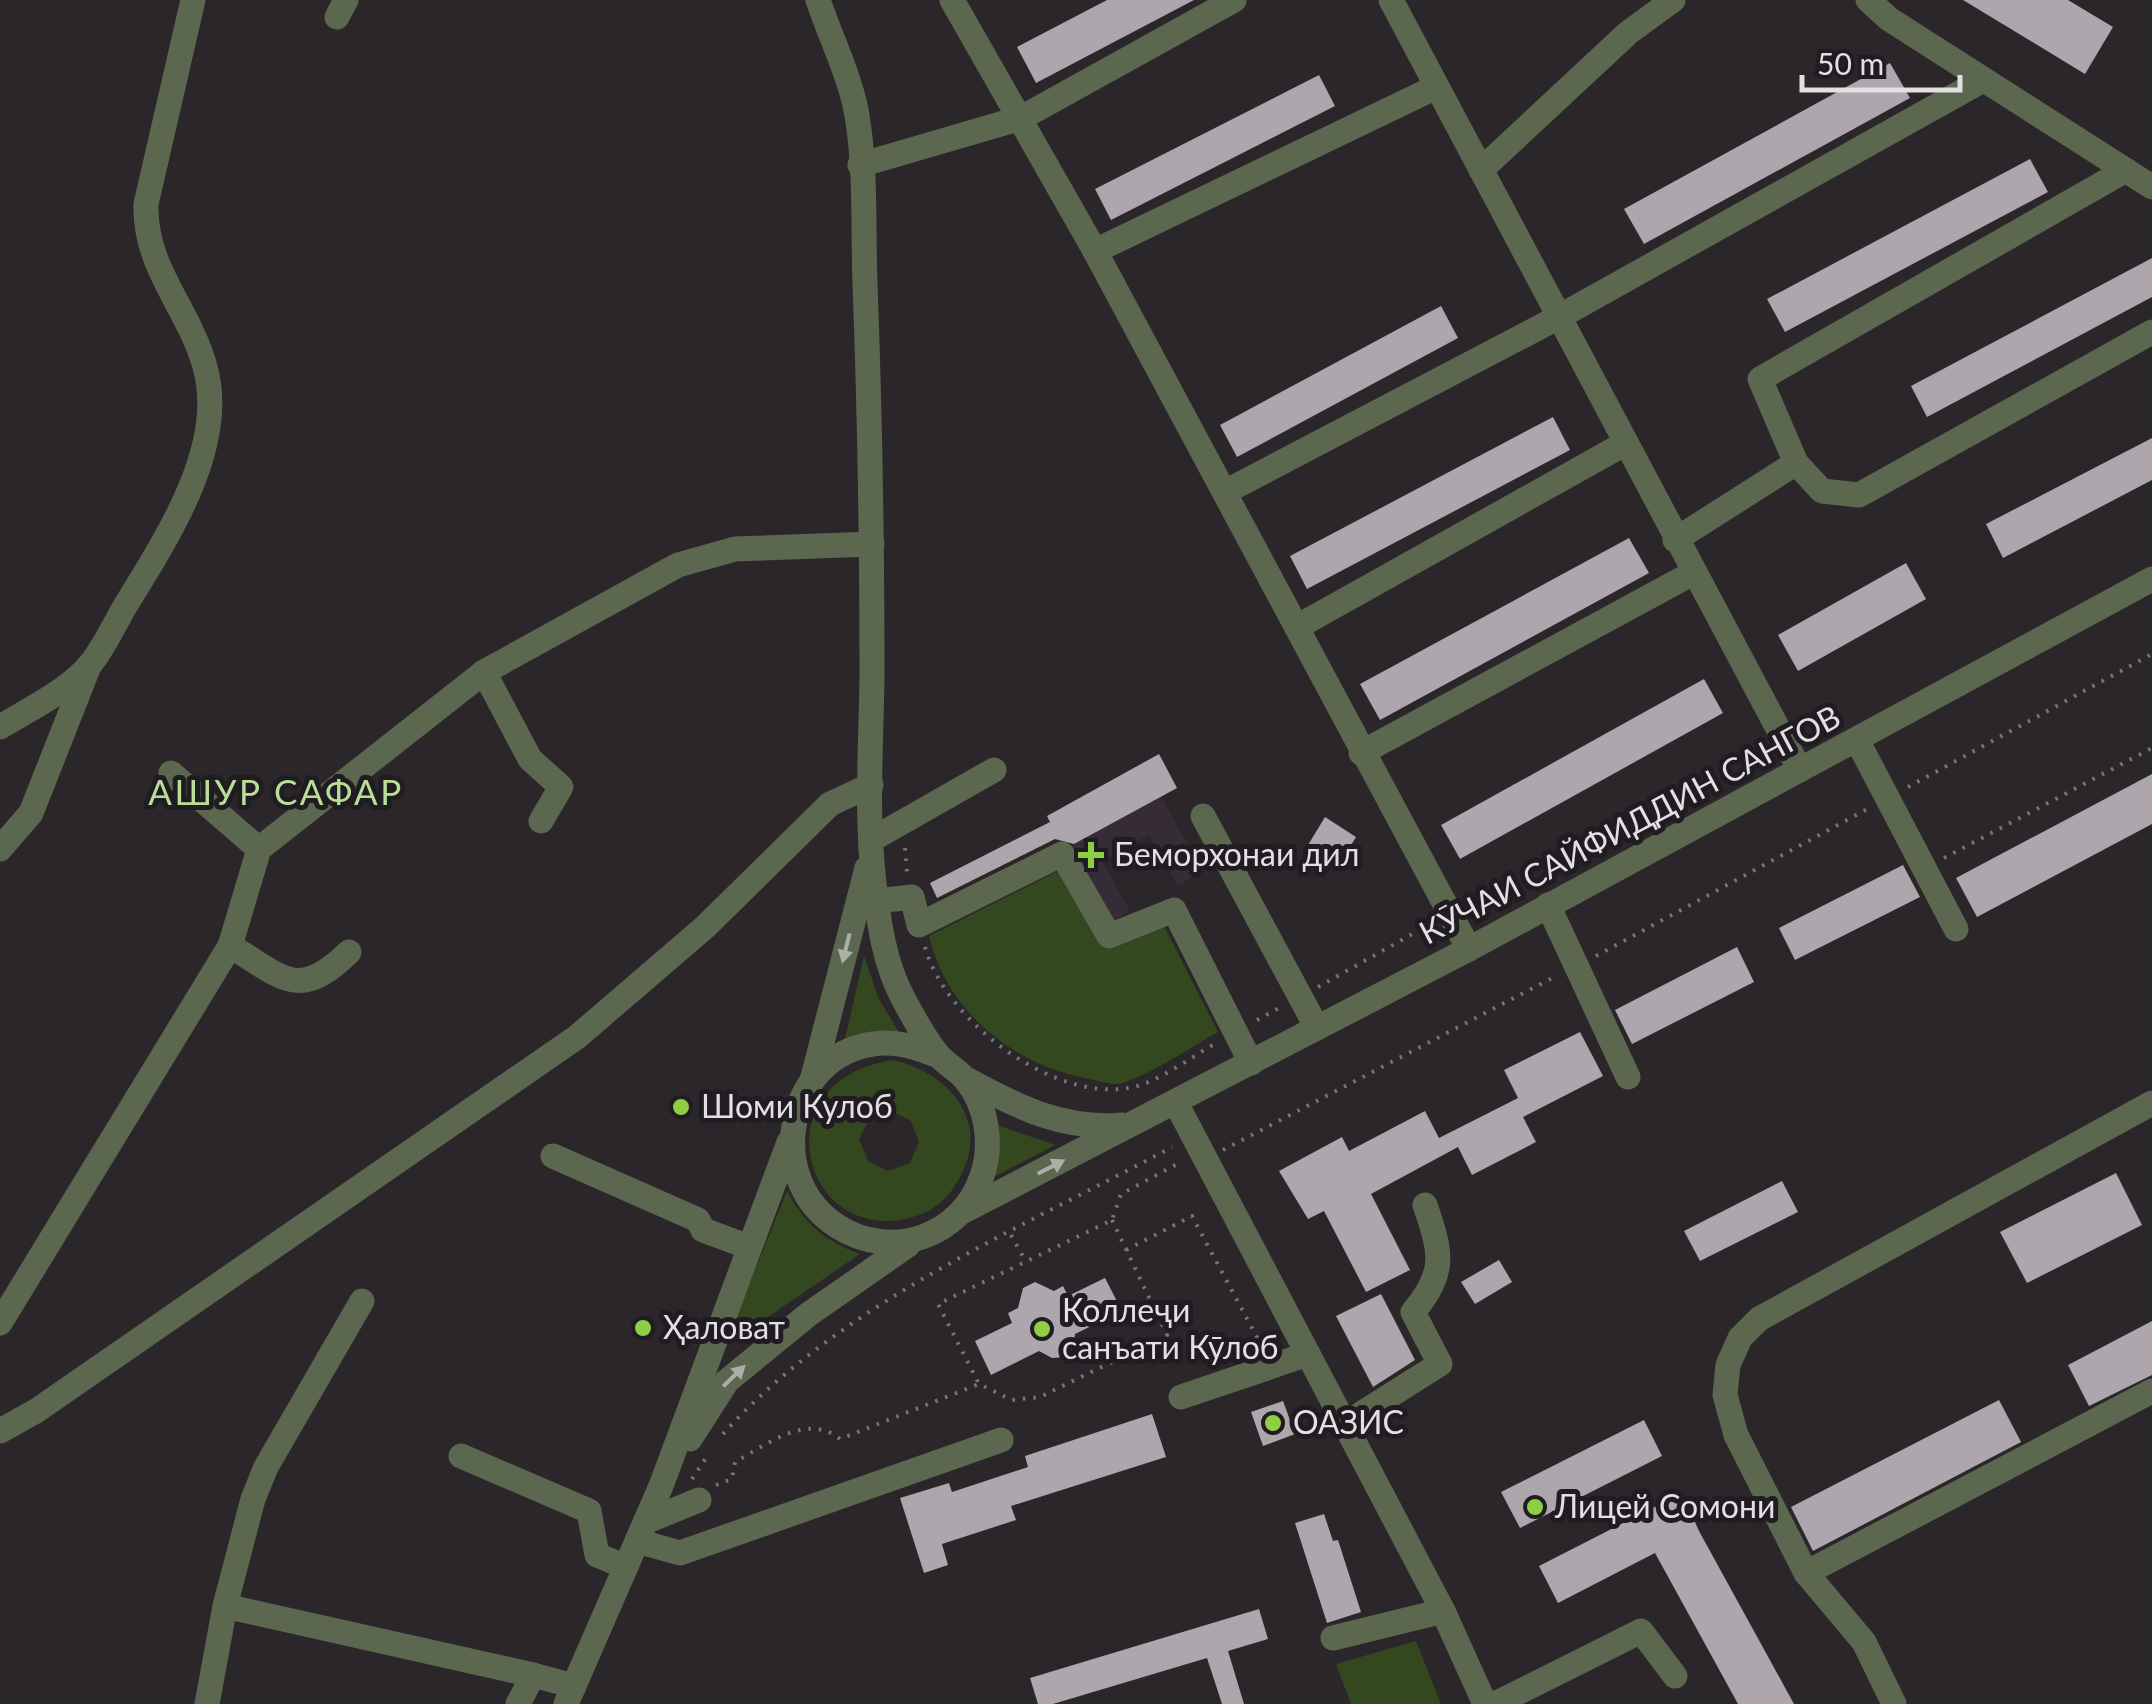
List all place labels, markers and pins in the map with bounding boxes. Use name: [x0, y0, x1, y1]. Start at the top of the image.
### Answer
place label: Беморхонаи дил: [1114, 834, 1359, 873]
marker: Беморхонаи дил: [1078, 842, 1104, 868]
place label: Шоми Кулоб: [701, 1086, 893, 1125]
marker: Шоми Кулоб: [670, 1096, 692, 1118]
place label: Коллеҷи санъати Кӯлоб: [1062, 1290, 1279, 1366]
place label: Ҳаловат: [663, 1307, 785, 1346]
marker: Ҳаловат: [632, 1317, 654, 1339]
marker: Коллеҷи санъати Кӯлоб: [1031, 1318, 1053, 1340]
place label: ОАЗИС: [1293, 1402, 1404, 1441]
marker: ОАЗИС: [1262, 1412, 1284, 1434]
place label: Лицей Сомони: [1554, 1486, 1775, 1525]
marker: Лицей Сомони: [1524, 1496, 1546, 1518]

